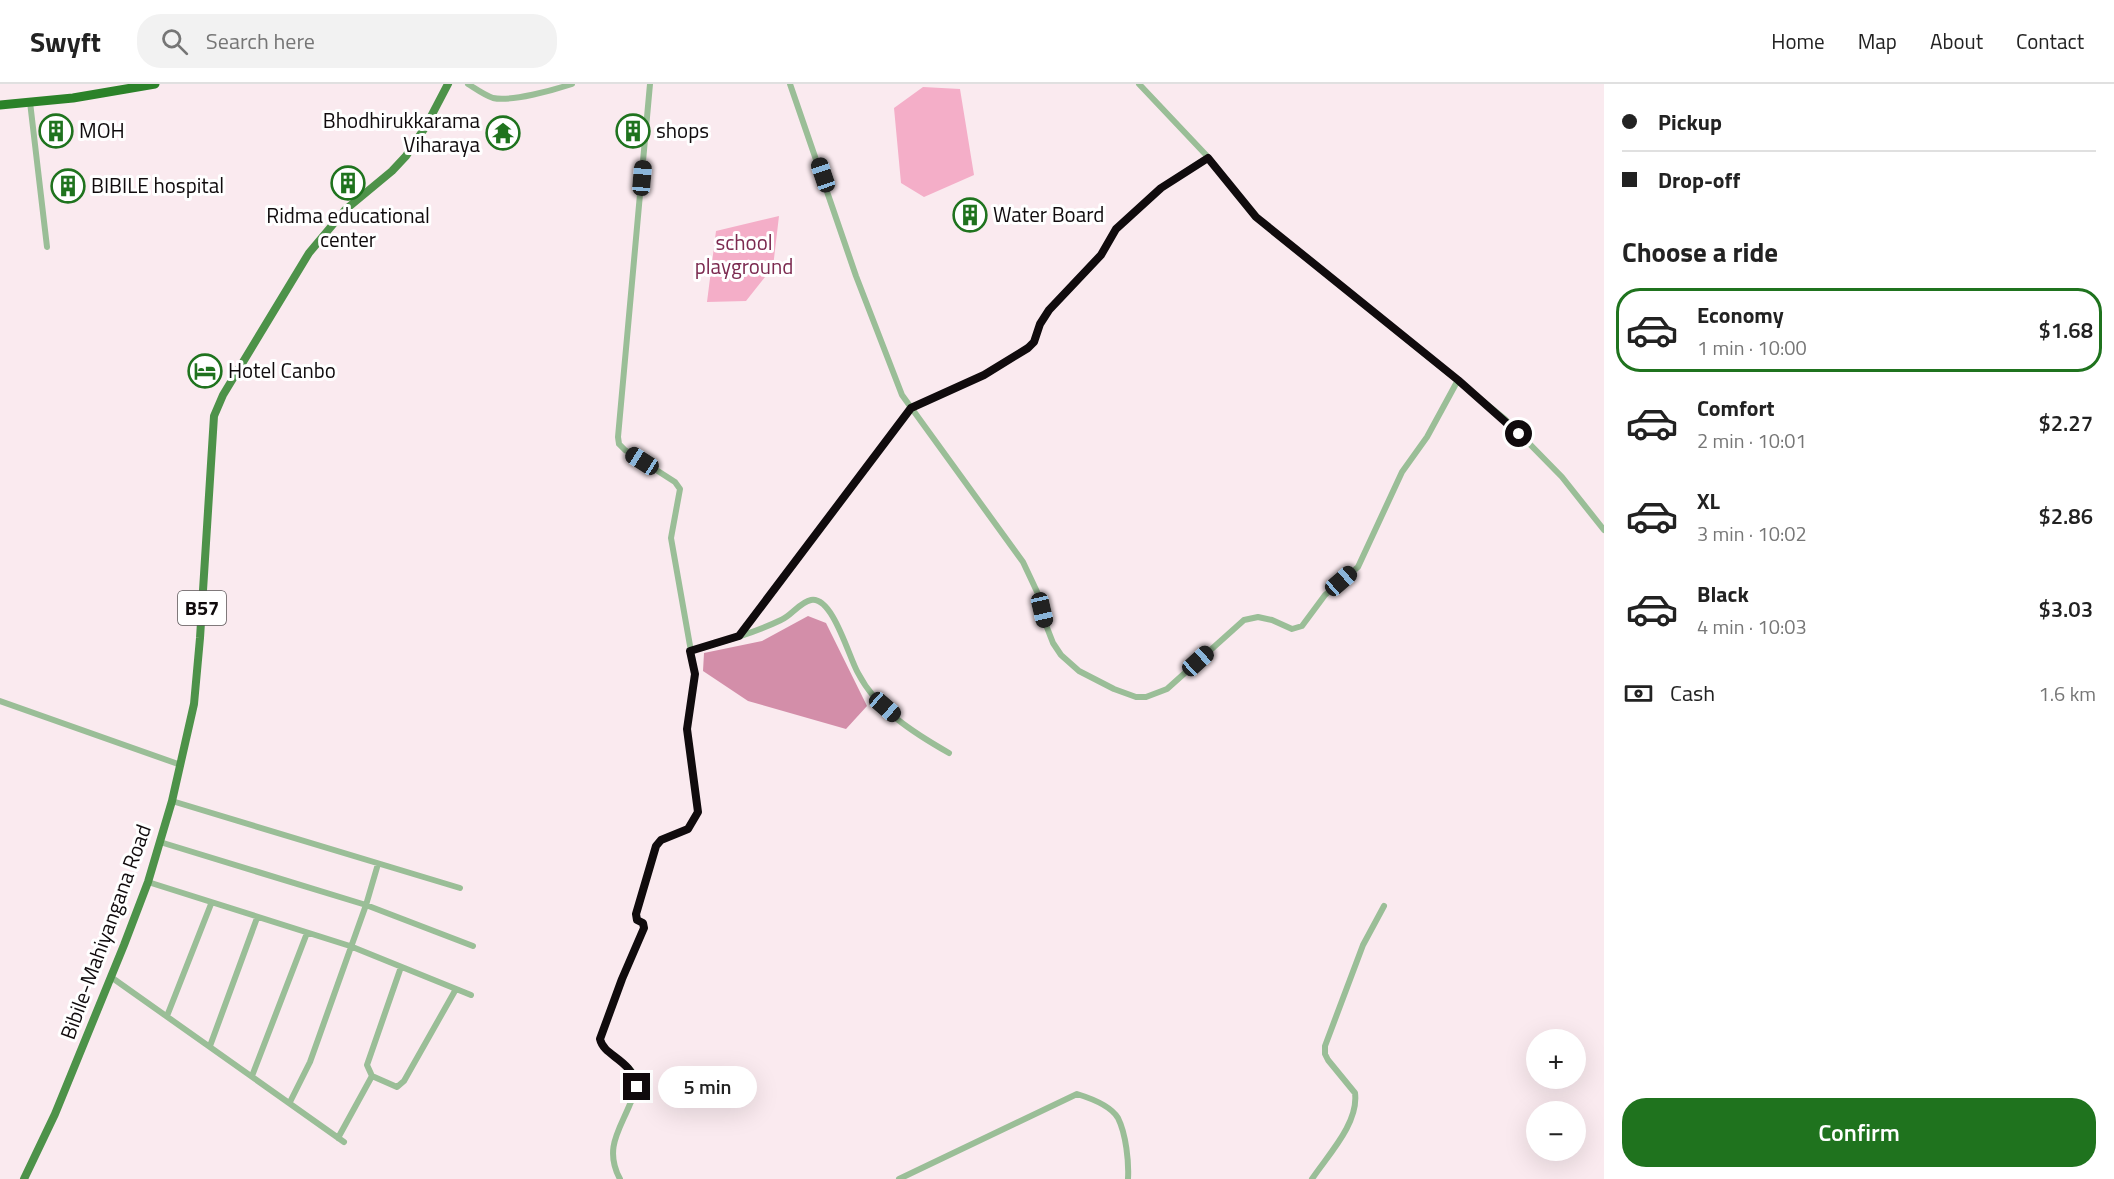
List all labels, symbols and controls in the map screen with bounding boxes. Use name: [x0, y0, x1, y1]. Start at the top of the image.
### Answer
search box: [137, 14, 557, 68]
text: Swyft: [30, 20, 101, 63]
text: Search here: [206, 24, 315, 58]
icon: search: [158, 25, 191, 58]
text: Home: [1771, 25, 1825, 57]
text: Map: [1858, 25, 1897, 57]
text: About: [1930, 25, 1983, 57]
text: Contact: [2016, 25, 2084, 57]
place label: Bhodhirukkarama Viharaya: [323, 104, 480, 160]
text: Pickup: [1658, 105, 1722, 139]
building icon: MOH: [38, 113, 74, 149]
building icon: shops: [615, 113, 651, 149]
place label: MOH: [79, 114, 125, 146]
place label: shops: [656, 114, 709, 146]
temple icon: Bhodhirukkarama Viharaya: [485, 115, 521, 151]
car: [809, 155, 837, 195]
car: [631, 159, 653, 197]
text: Drop-off: [1658, 163, 1740, 197]
building icon: Ridma educational center: [330, 165, 366, 201]
building icon: BIBILE hospital: [50, 168, 86, 204]
place label: BIBILE hospital: [91, 169, 224, 201]
building icon: Water Board: [952, 197, 988, 233]
place label: Water Board: [993, 198, 1104, 230]
place label: Ridma educational center: [266, 199, 430, 255]
park label: school playground: [695, 226, 793, 282]
text: Choose a ride: [1622, 231, 1778, 272]
text: Economy: [1697, 298, 1784, 332]
icon: car: [1625, 303, 1679, 357]
text: $1.68: [2038, 313, 2093, 347]
text: 1 min · 10:00: [1697, 332, 1807, 363]
hotel icon: Hotel Canbo: [187, 353, 223, 389]
place label: Hotel Canbo: [228, 354, 336, 386]
text: Comfort: [1697, 391, 1775, 425]
icon: car: [1625, 396, 1679, 450]
text: $2.27: [2038, 406, 2093, 440]
route start: [1505, 420, 1532, 447]
text: 2 min · 10:01: [1697, 425, 1807, 456]
car: [622, 444, 662, 478]
text: XL: [1697, 484, 1720, 518]
icon: car: [1625, 489, 1679, 543]
text: $2.86: [2038, 499, 2093, 533]
text: 3 min · 10:02: [1697, 518, 1807, 549]
car: [1322, 562, 1360, 600]
text: Black: [1697, 577, 1749, 611]
icon: car: [1625, 582, 1679, 636]
car: [1029, 590, 1055, 630]
road number: B57: [178, 591, 226, 625]
text: $3.03: [2038, 592, 2093, 626]
text: 4 min · 10:03: [1697, 611, 1807, 642]
car: [1179, 642, 1217, 680]
text: Cash: [1670, 676, 1715, 710]
icon: cash: [1622, 677, 1655, 710]
text: 1.6 km: [2039, 678, 2096, 709]
car: [866, 688, 904, 726]
street label: Bibile-Mahiyangana Road: [51, 820, 159, 1044]
map controls: [1526, 1029, 1586, 1161]
button: +: [1526, 1029, 1586, 1089]
callout: 5 min: [658, 1066, 757, 1108]
text: 5 min: [683, 1071, 732, 1102]
route end: [623, 1073, 650, 1100]
button: Confirm: [1622, 1098, 2096, 1167]
button: −: [1526, 1101, 1586, 1161]

